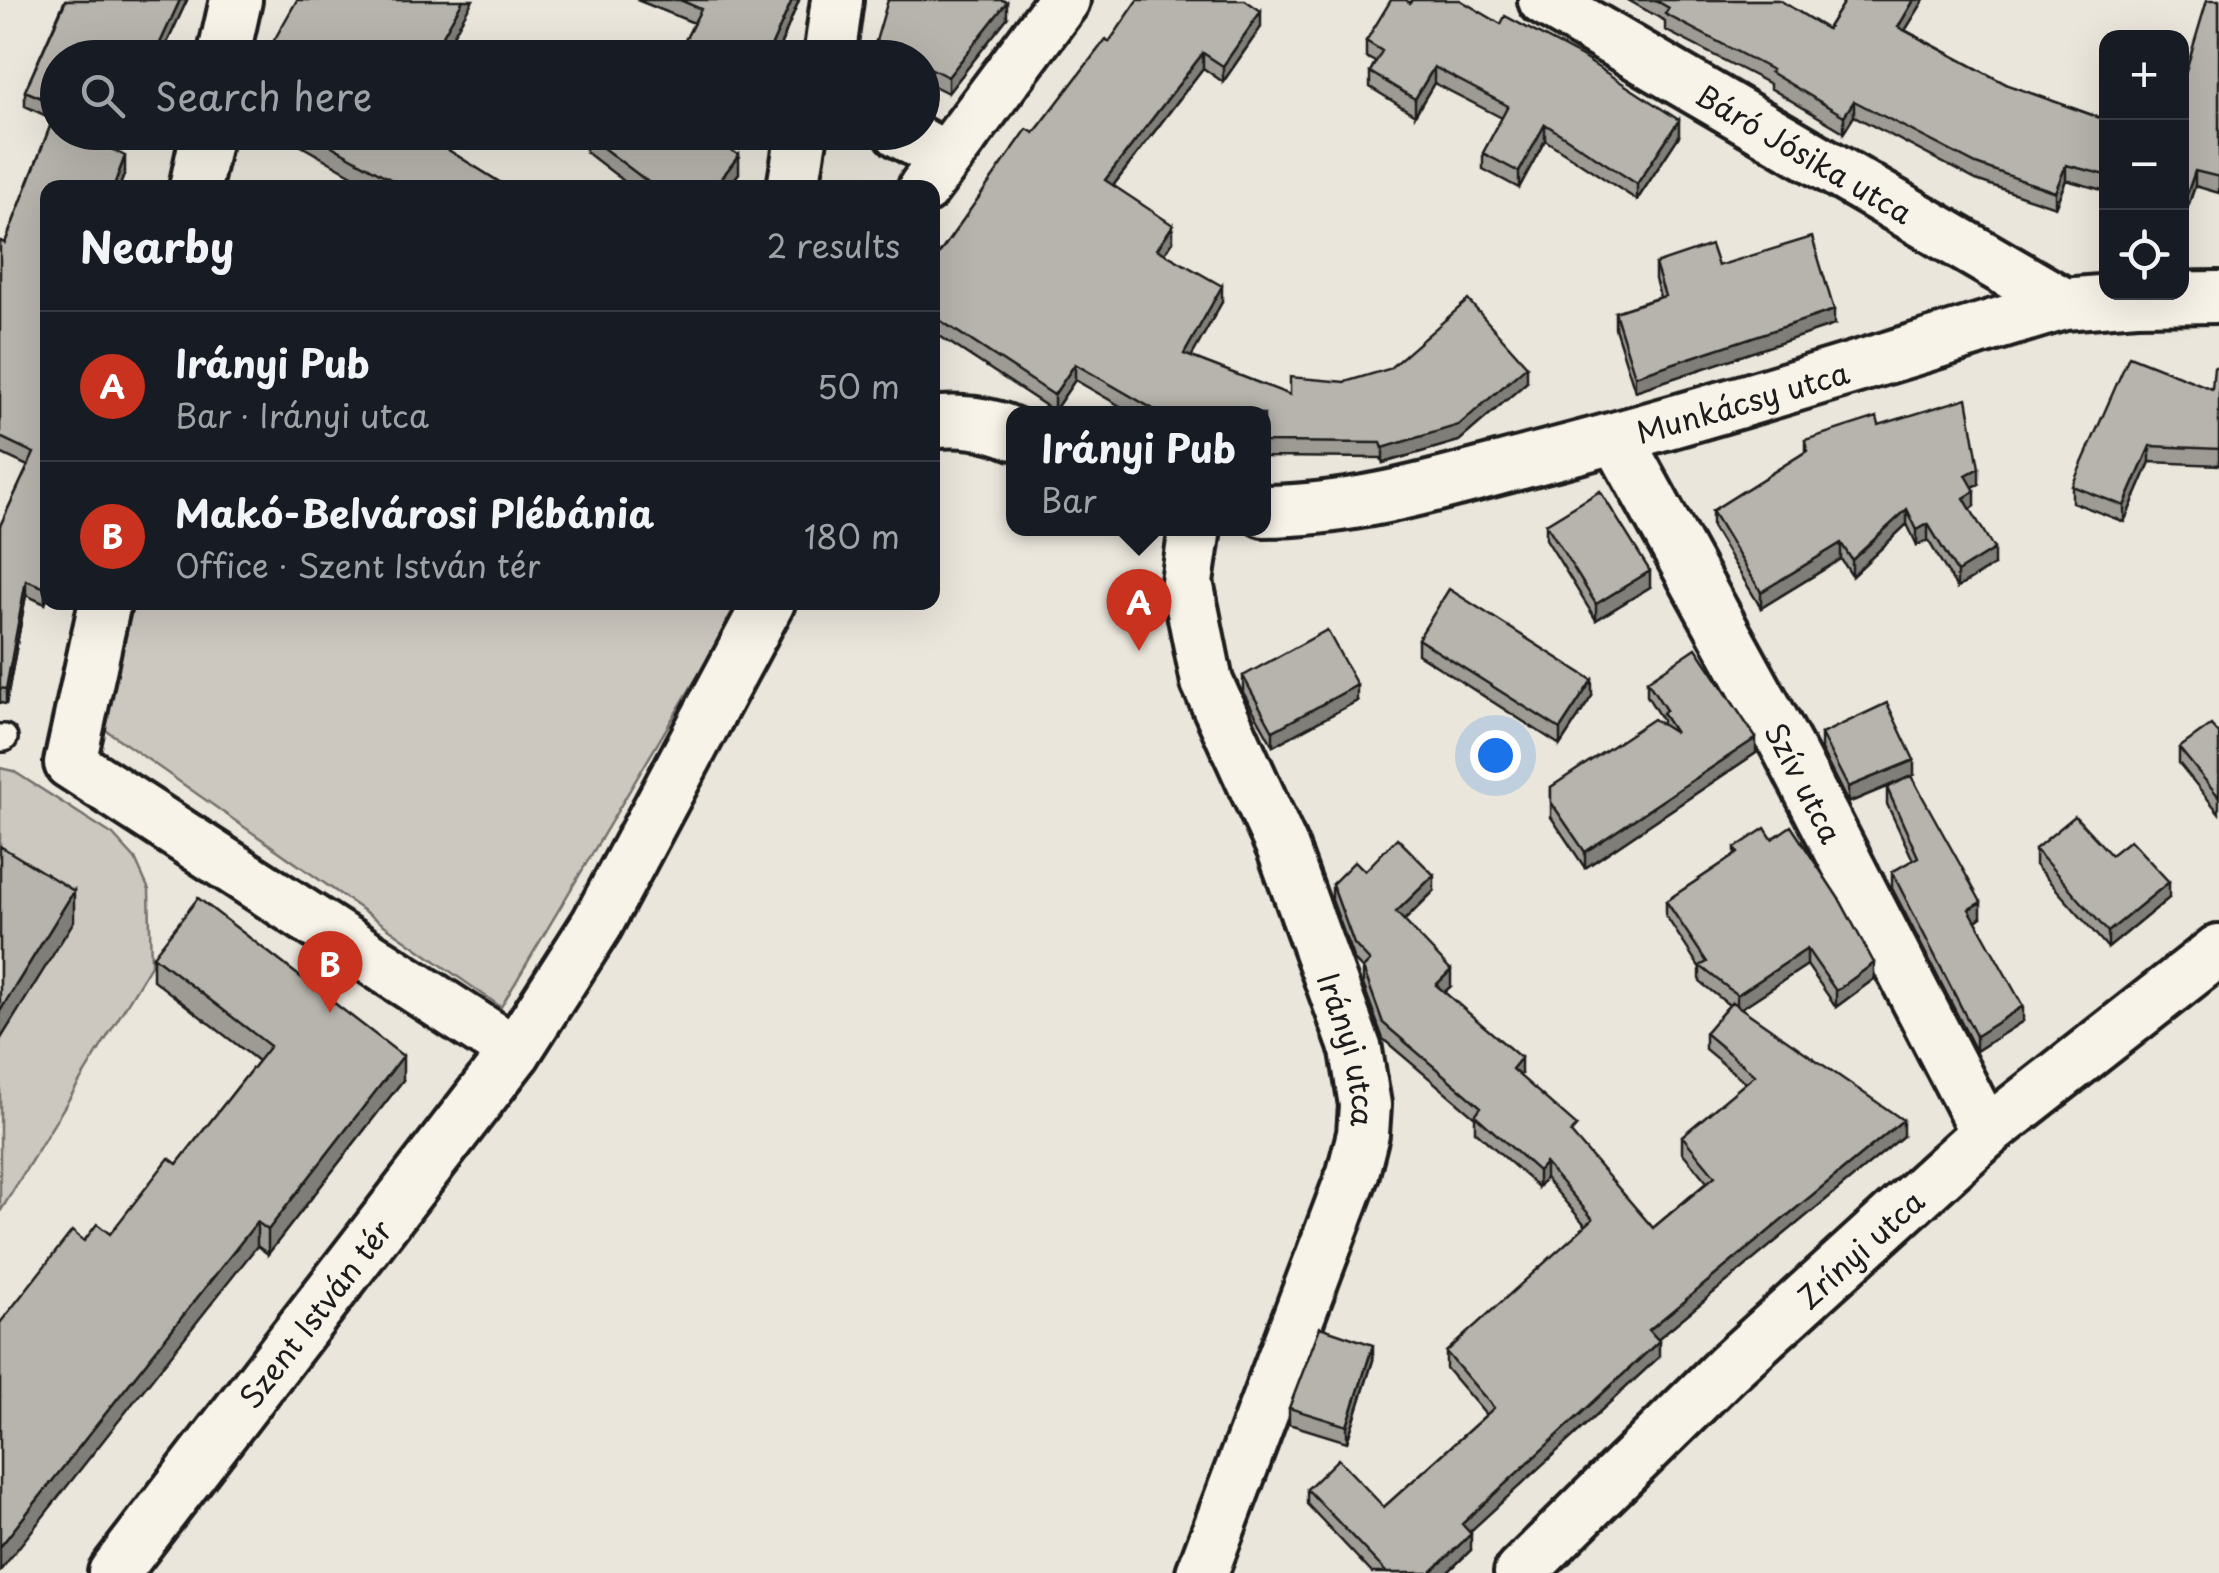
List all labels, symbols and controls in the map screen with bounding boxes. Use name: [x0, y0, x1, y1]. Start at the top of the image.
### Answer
map controls: [2099, 30, 2189, 300]
button: +: [2099, 30, 2189, 120]
search box: [40, 40, 940, 150]
text: Search here: [155, 67, 372, 124]
icon: search: [75, 68, 130, 123]
street label: Báró Jósika utca: [1688, 71, 1922, 234]
button: −: [2099, 120, 2189, 210]
button: locate: [2099, 210, 2189, 300]
text: Nearby: [80, 214, 234, 277]
text: 2 results: [767, 221, 900, 269]
text: Irányi Pub: [175, 334, 370, 391]
street label: Munkácsy utca: [1631, 348, 1855, 454]
text: A: [100, 362, 125, 410]
text: 50 m: [817, 362, 900, 410]
text: Bar · Irányi utca: [175, 391, 429, 439]
popup: [1006, 406, 1271, 536]
text: Irányi Pub: [1041, 419, 1236, 476]
text: Bar: [1041, 476, 1097, 524]
text: Makó-Belvárosi Plébánia: [175, 484, 654, 541]
text: B: [102, 512, 123, 560]
text: 180 m: [804, 512, 900, 560]
text: Office · Szent István tér: [175, 541, 540, 589]
pin: A: [1106, 568, 1172, 651]
street label: Szív utca: [1755, 713, 1855, 851]
your location: [1470, 730, 1521, 781]
pin: B: [298, 930, 362, 1013]
street label: Irányi utca: [1307, 966, 1388, 1129]
street label: Zrínyi utca: [1786, 1178, 1933, 1318]
street label: Szent István tér: [227, 1209, 401, 1417]

